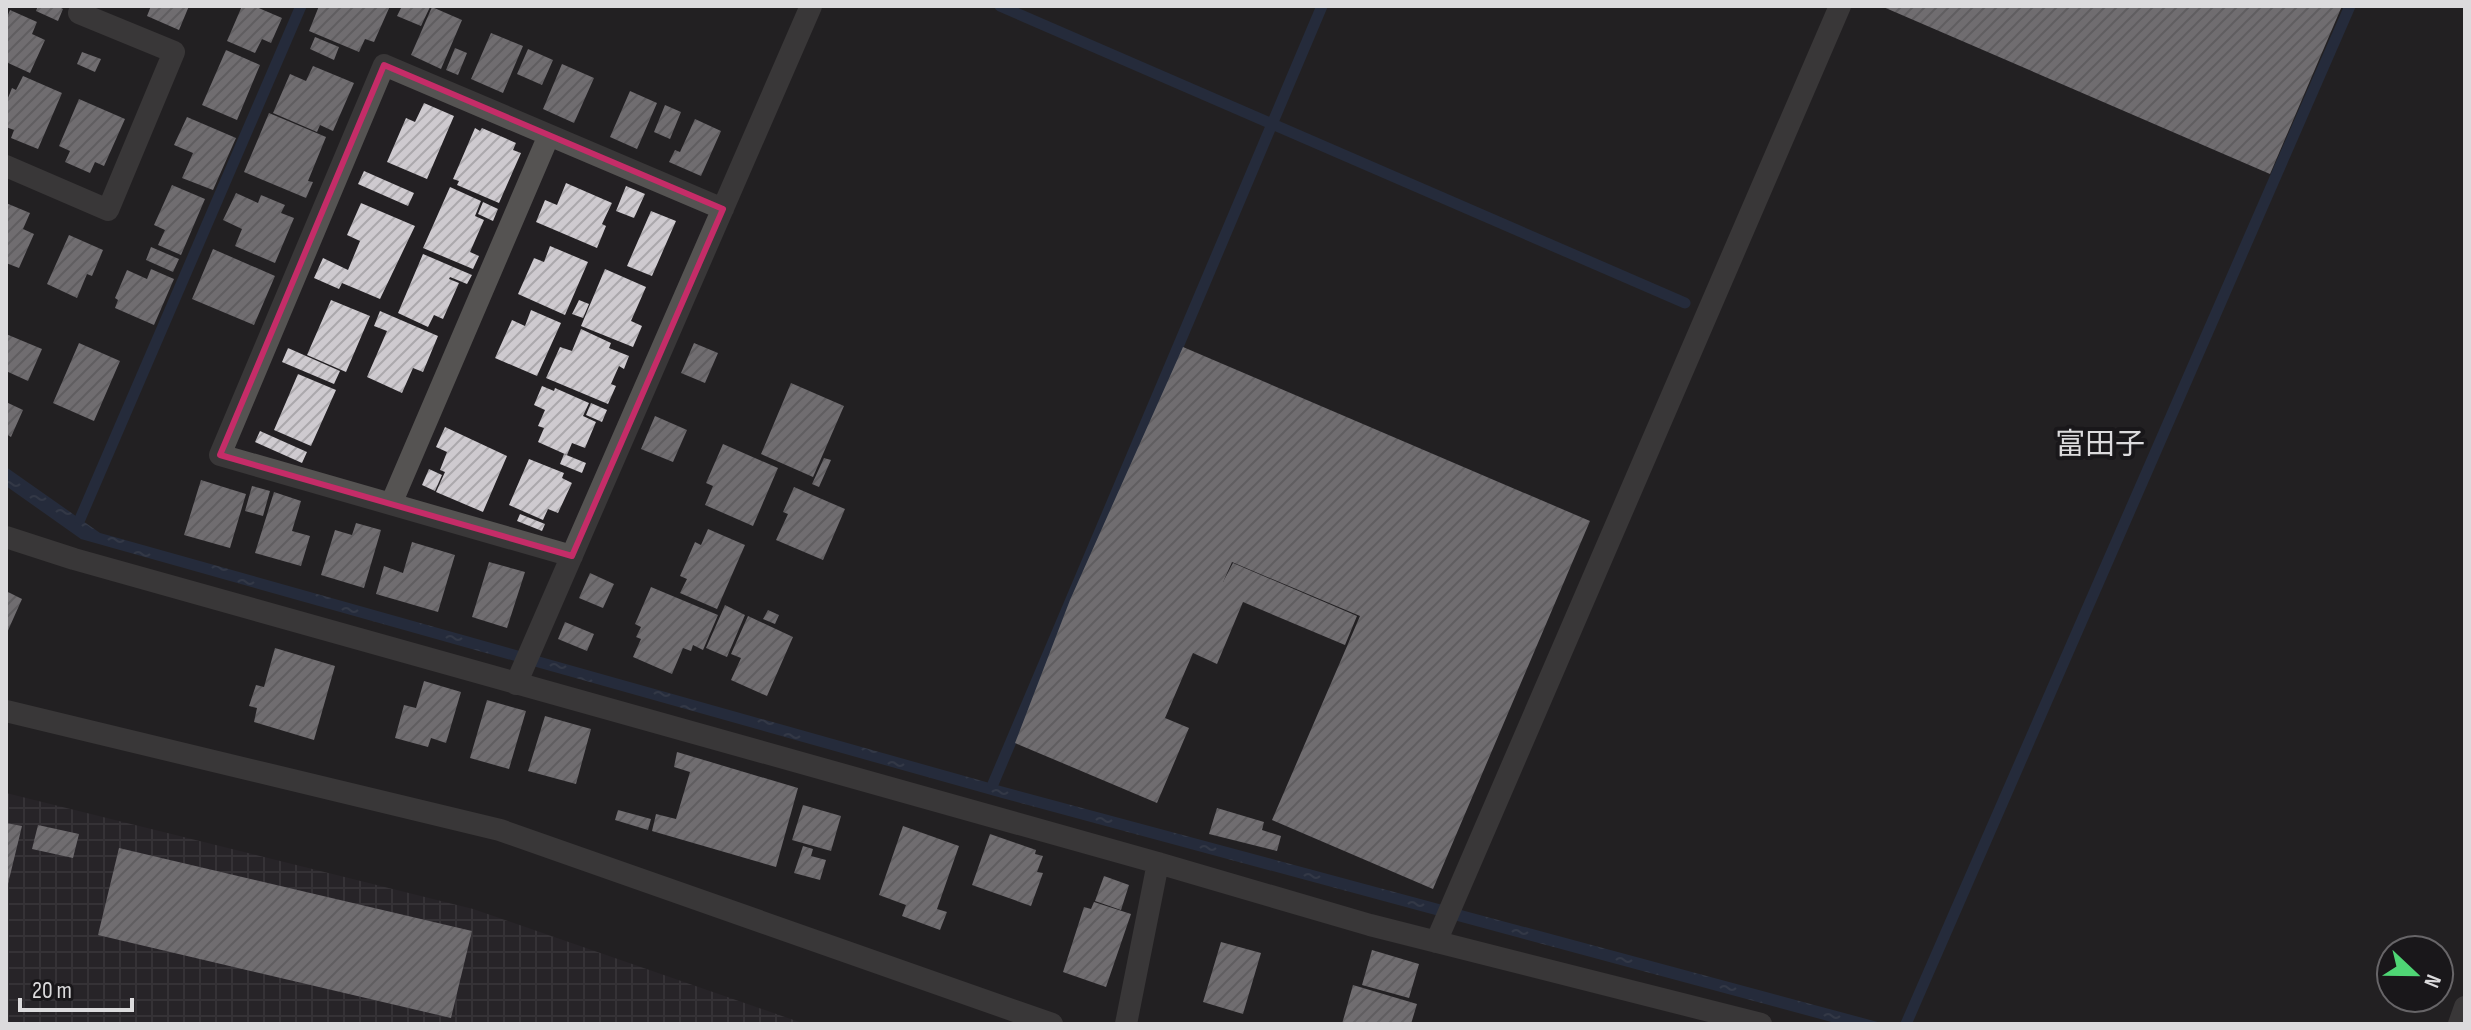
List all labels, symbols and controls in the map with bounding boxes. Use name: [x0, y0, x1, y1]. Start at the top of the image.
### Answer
district label: 富田子: [2055, 427, 2145, 463]
north arrow: [2375, 934, 2455, 1014]
scale bar: [20, 962, 132, 1012]
text: N: [2417, 970, 2447, 991]
text: 20 m: [32, 976, 72, 1005]

